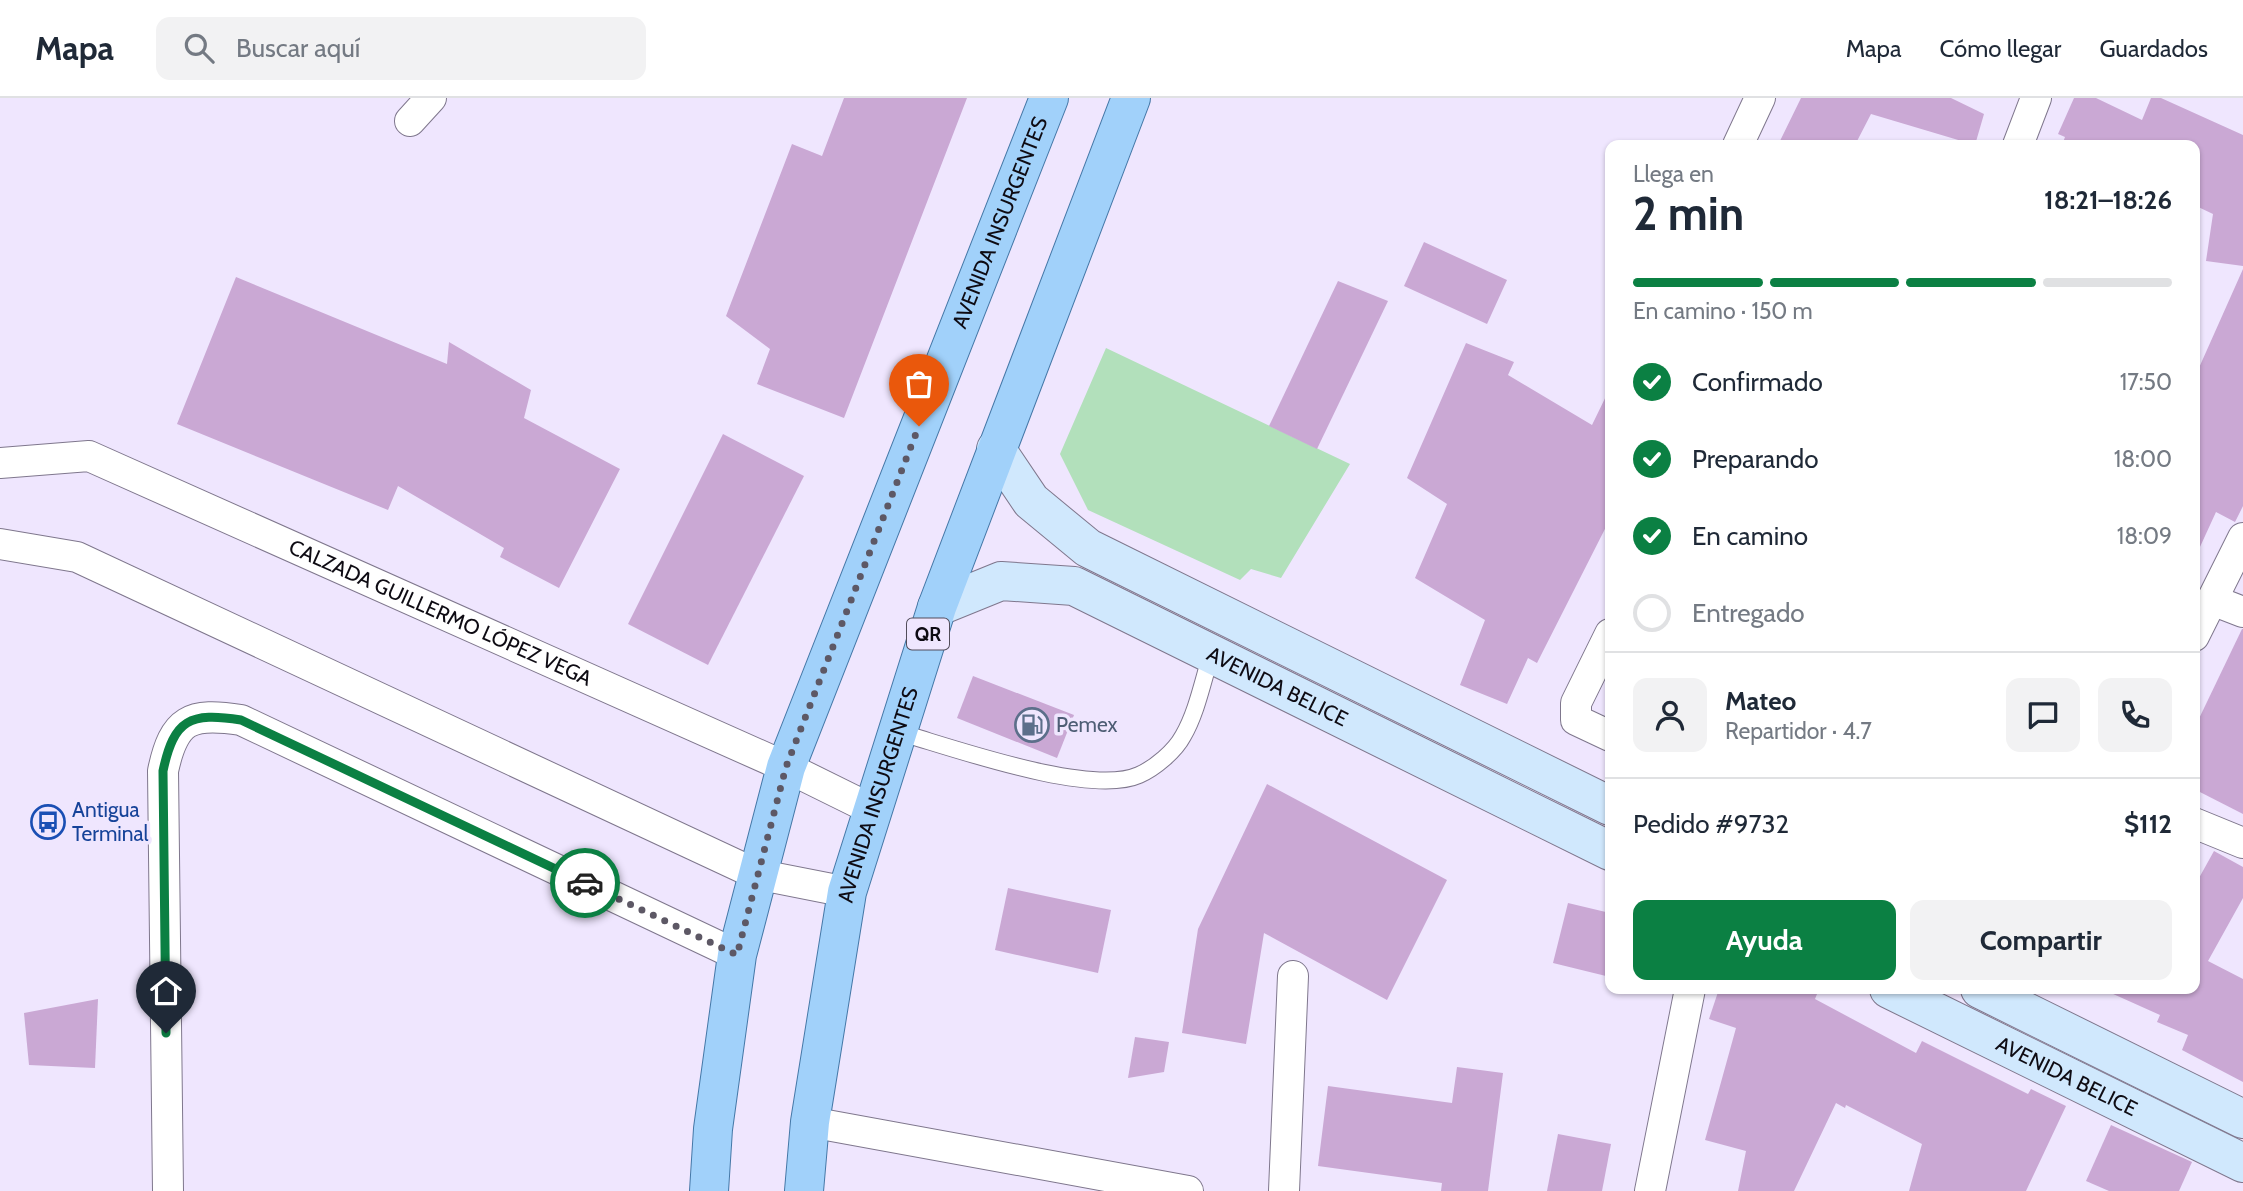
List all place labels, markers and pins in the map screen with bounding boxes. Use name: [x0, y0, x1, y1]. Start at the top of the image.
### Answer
pin: [889, 354, 949, 426]
fuel station icon: Pemex: [1013, 706, 1051, 744]
place label: Pemex: [1056, 712, 1118, 737]
place label: Antigua Terminal: [72, 797, 149, 846]
bus stop icon: Antigua Terminal: [29, 803, 67, 841]
pin: [136, 961, 196, 1033]

